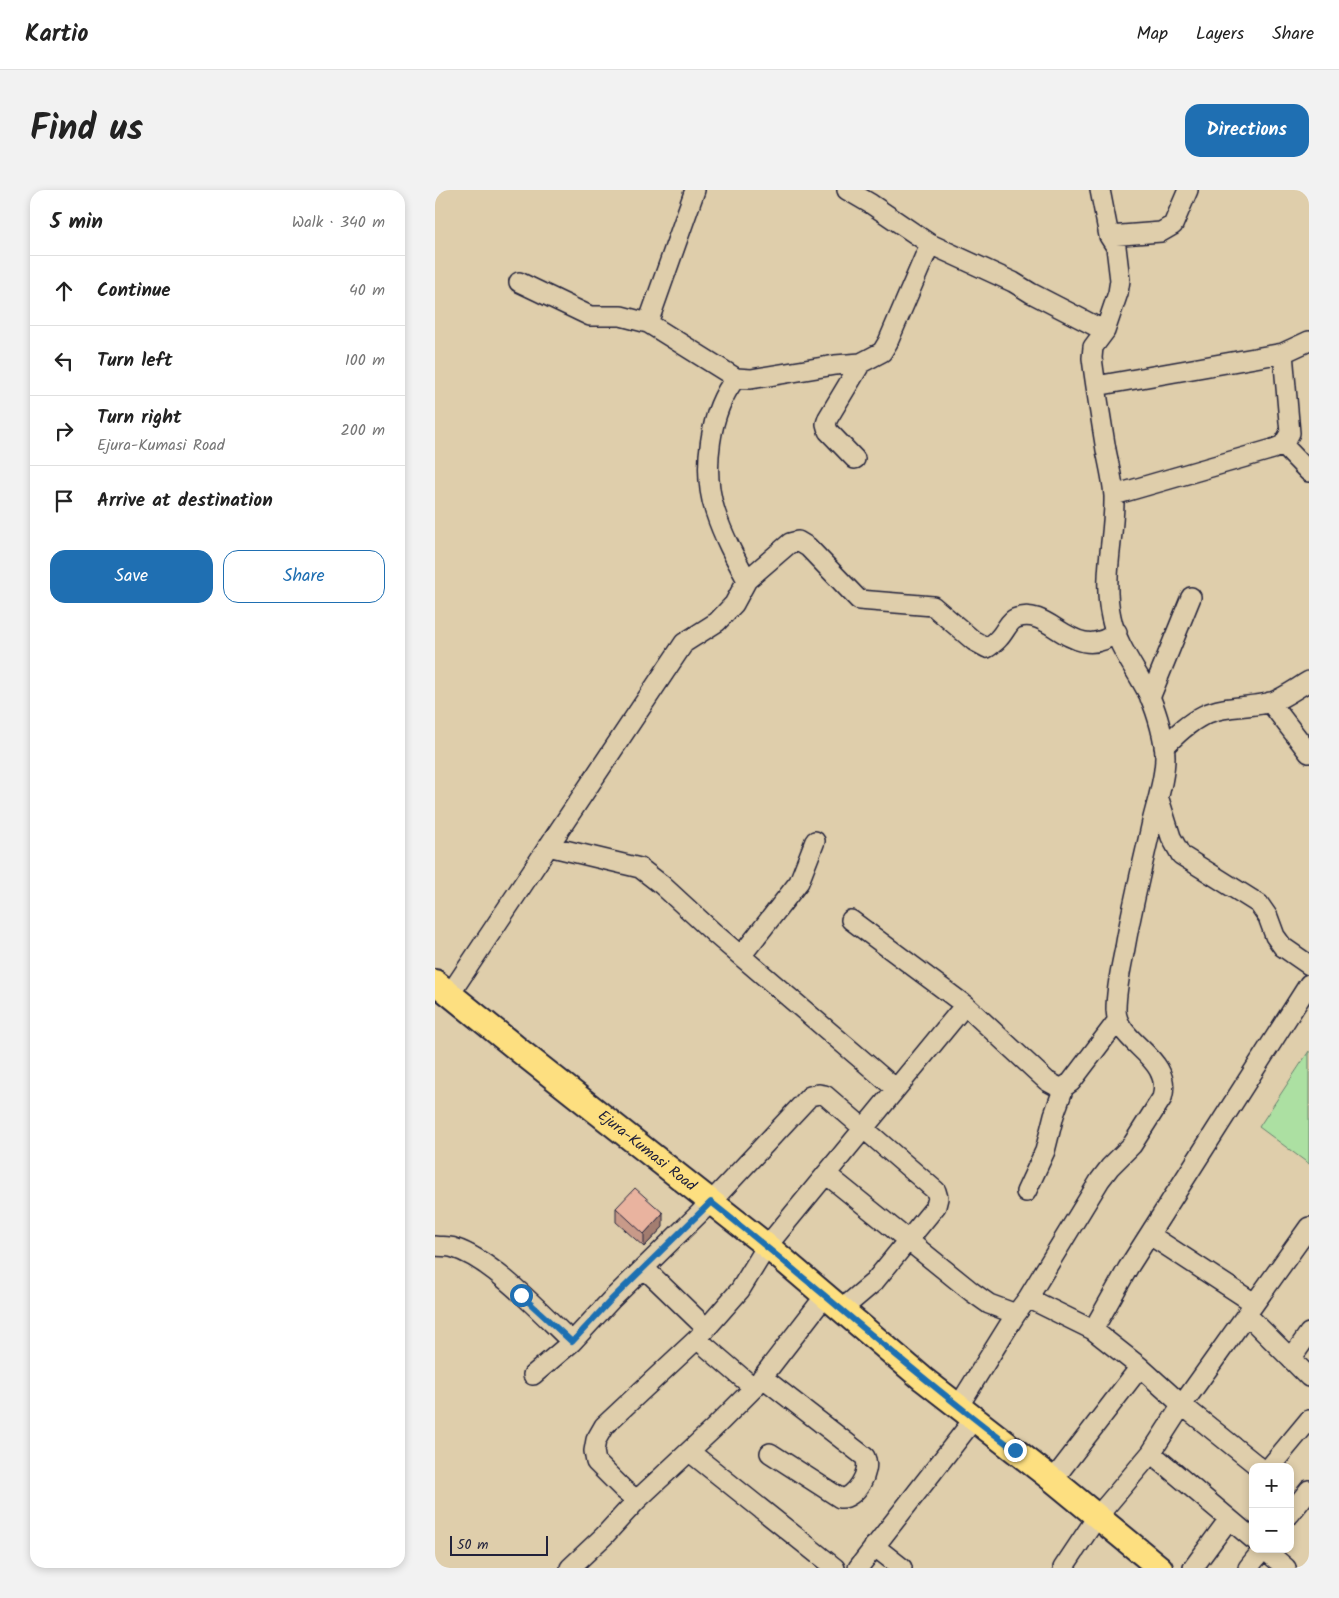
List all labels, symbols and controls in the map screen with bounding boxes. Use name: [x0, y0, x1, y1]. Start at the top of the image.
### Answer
text: Kartio: [25, 15, 88, 54]
text: Map: [1137, 20, 1168, 49]
text: Layers: [1196, 20, 1244, 49]
text: Share: [1272, 20, 1314, 49]
text: Find us: [30, 102, 143, 158]
button: Directions: [1185, 104, 1309, 157]
text: 5 min: [50, 206, 103, 239]
text: Walk · 340 m: [292, 210, 385, 235]
text: Continue: [97, 276, 170, 306]
icon: ahead: [50, 277, 78, 305]
text: 40 m: [349, 278, 385, 303]
text: Turn left: [97, 346, 172, 376]
icon: left: [50, 347, 78, 375]
text: 100 m: [345, 348, 385, 373]
text: Turn right: [97, 403, 182, 433]
icon: right: [50, 417, 78, 445]
text: 200 m: [341, 418, 385, 443]
text: Ejura-Kumasi Road: [97, 433, 225, 458]
text: Arrive at destination: [97, 486, 273, 516]
icon: arrive: [50, 487, 78, 515]
button: Save: [50, 550, 213, 603]
button: Share: [223, 550, 385, 603]
street label: Ejura-Kumasi Road: [592, 1105, 702, 1198]
route start: [510, 1284, 533, 1307]
route end: [1004, 1439, 1027, 1462]
map controls: [1249, 1463, 1294, 1553]
button: +: [1249, 1463, 1294, 1508]
button: −: [1249, 1508, 1294, 1553]
scale bar: [450, 1533, 547, 1556]
text: 50 m: [457, 1534, 488, 1556]

